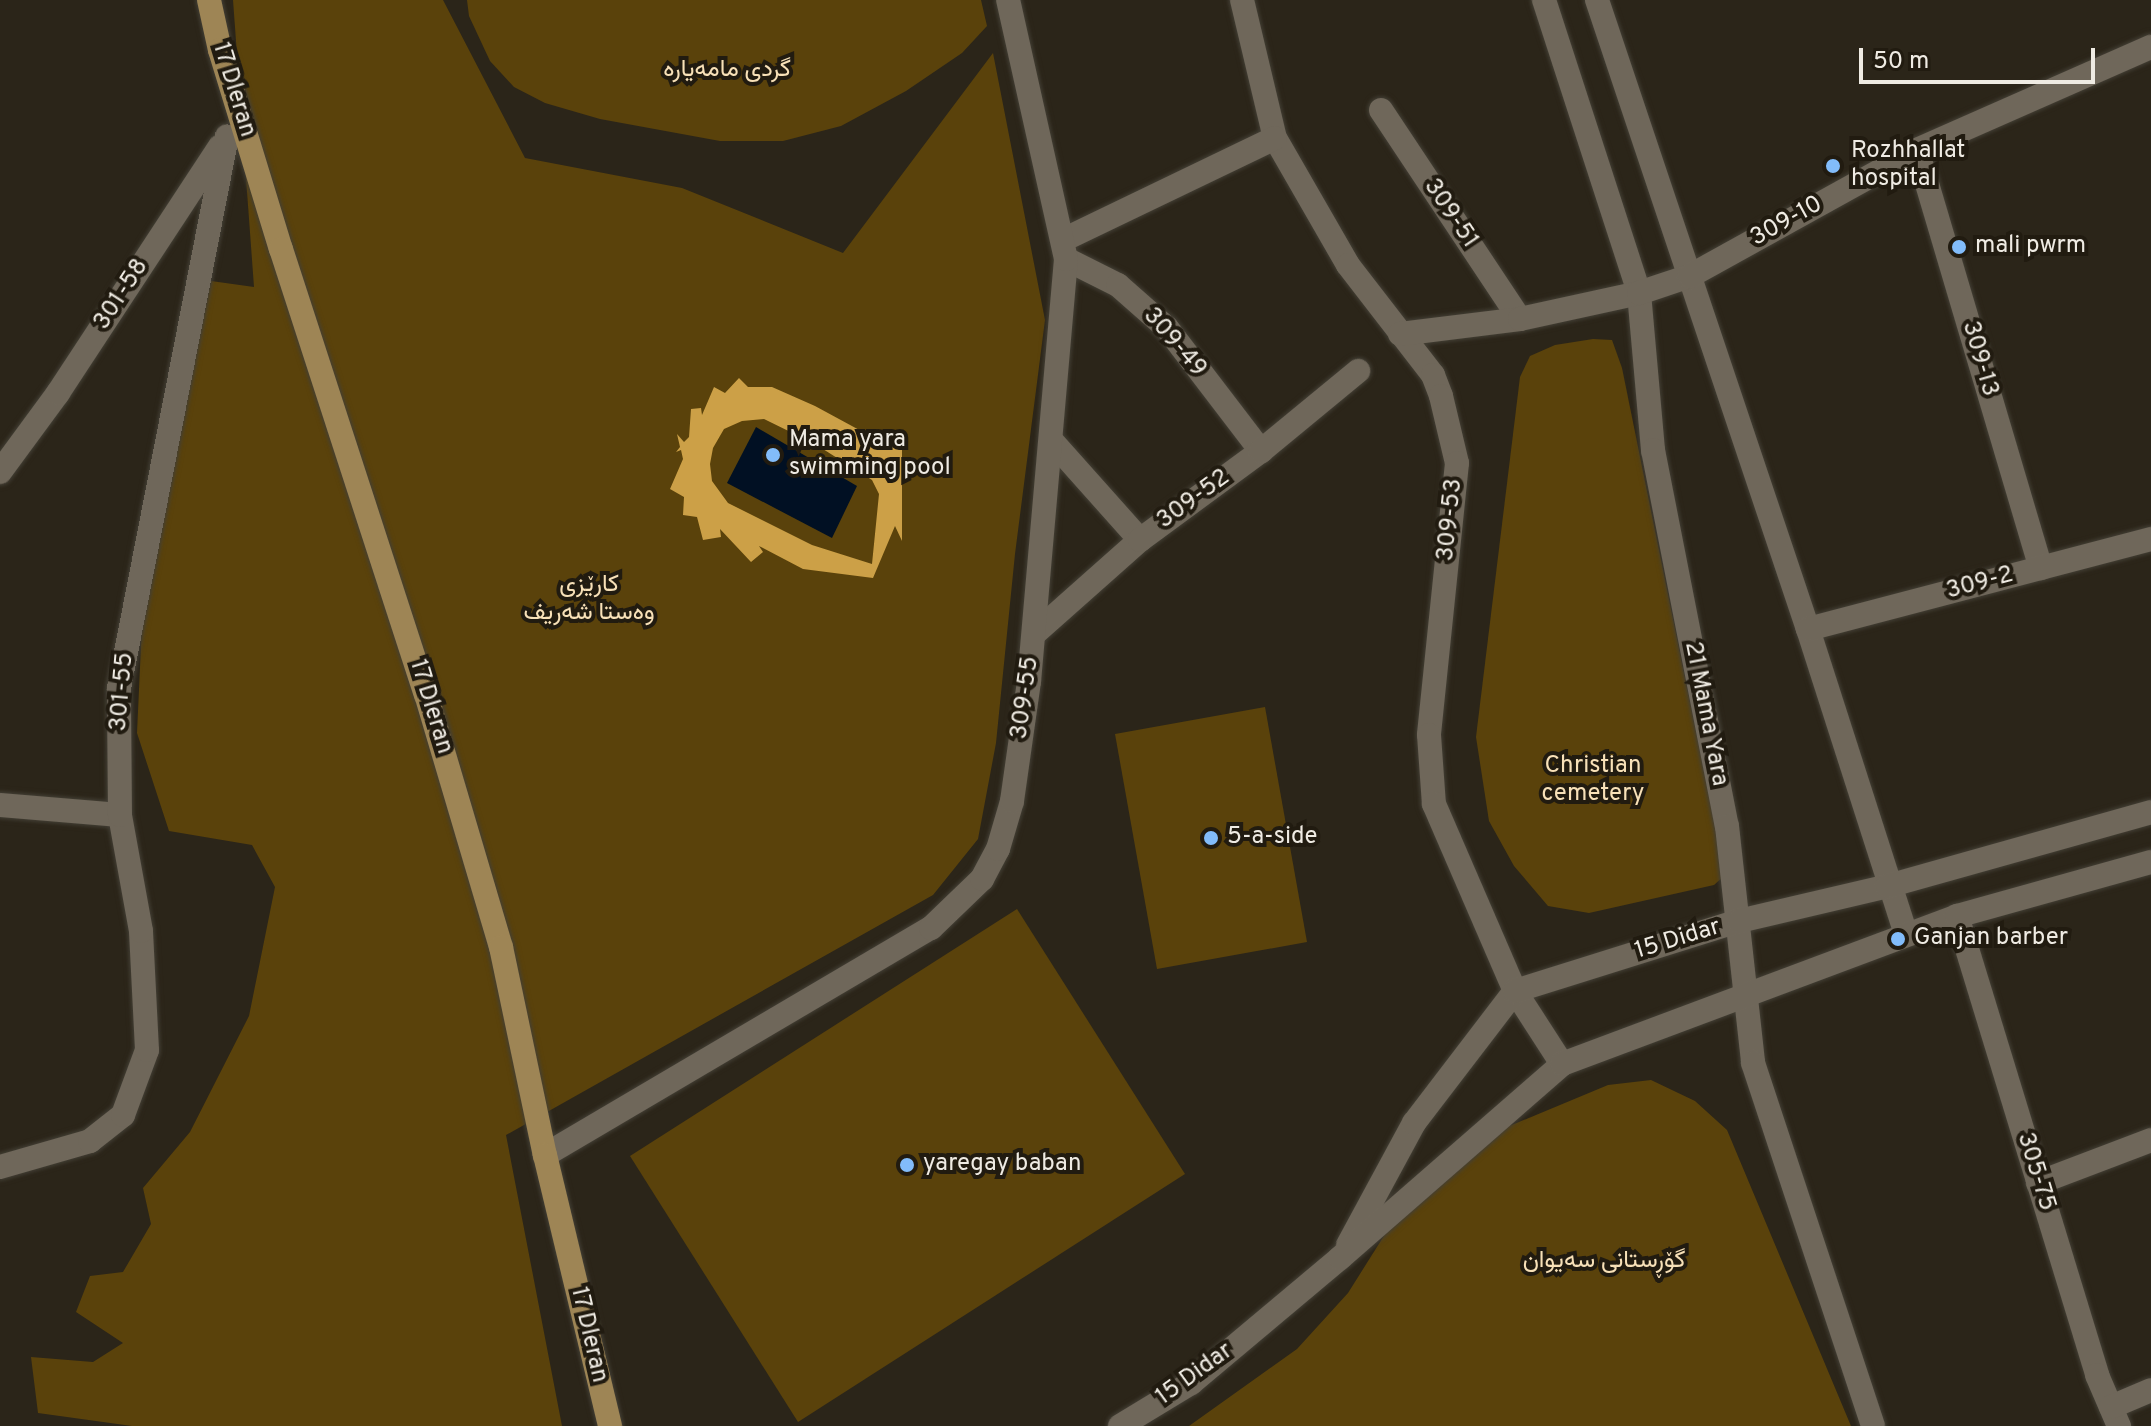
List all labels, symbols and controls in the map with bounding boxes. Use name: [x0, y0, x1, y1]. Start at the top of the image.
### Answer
scale bar: [1863, 32, 2099, 82]
street label: 17 Dleran: [205, 39, 261, 141]
text: 50 m: [1873, 47, 1929, 77]
park label: گردی مامەیارە: [663, 57, 791, 85]
place label: Rozhhallat hospital: [1851, 138, 1965, 194]
marker: Rozhhallat hospital: [1822, 155, 1844, 177]
street label: 309-51: [1416, 174, 1484, 254]
street label: 309-10: [1746, 191, 1828, 253]
place label: mali pwrm: [1975, 233, 2086, 261]
marker: mali pwrm: [1950, 238, 1968, 256]
street label: 301-58: [88, 254, 156, 336]
street label: 309-49: [1136, 302, 1212, 384]
street label: 309-13: [1955, 318, 2003, 400]
place label: Mama yara swimming pool: [789, 427, 951, 483]
marker: Mama yara swimming pool: [764, 446, 782, 464]
street label: 309-52: [1152, 464, 1236, 536]
street label: 309-53: [1432, 477, 1470, 563]
street label: 309-2: [1943, 561, 2017, 607]
park label: کارێزی وەستا شەریف: [523, 572, 655, 628]
street label: 21 Mama Yara: [1677, 639, 1733, 789]
street label: 301-55: [105, 651, 141, 733]
street label: 309-55: [1006, 655, 1046, 741]
street label: 17 Dleran: [402, 656, 458, 758]
park label: Christian cemetery: [1542, 753, 1644, 809]
place label: 5-a-side: [1227, 824, 1317, 852]
marker: 5-a-side: [1202, 829, 1220, 847]
street label: 15 Didar: [1632, 913, 1724, 967]
place label: Ganjan barber: [1914, 925, 2068, 953]
marker: Ganjan barber: [1889, 930, 1907, 948]
street label: 305-75: [2009, 1129, 2061, 1215]
place label: yaregay baban: [923, 1151, 1082, 1179]
marker: yaregay baban: [898, 1156, 916, 1174]
park label: گۆڕستانی سەیوان: [1523, 1248, 1685, 1276]
street label: 17 Dleran: [563, 1284, 613, 1386]
street label: 15 Didar: [1151, 1338, 1239, 1412]

